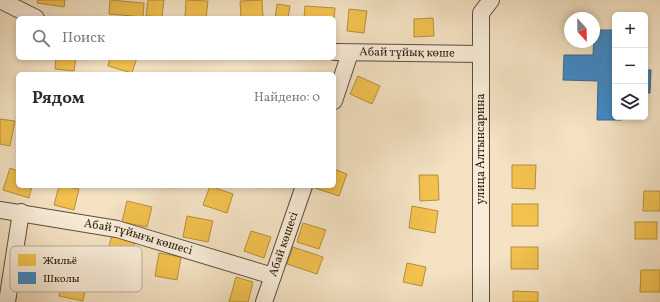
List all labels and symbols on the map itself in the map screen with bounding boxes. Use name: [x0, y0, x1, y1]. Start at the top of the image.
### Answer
north arrow: [564, 12, 600, 48]
street label: Абай тұйық көше: [359, 44, 455, 62]
street label: улица Алтынсарина: [473, 93, 489, 205]
street label: Абай көшесі: [265, 209, 303, 279]
street label: Абай тұйығы көшесі: [83, 216, 195, 259]
legend: [10, 246, 142, 292]
text: Жильё: [43, 254, 77, 269]
text: Школы: [43, 272, 80, 287]

